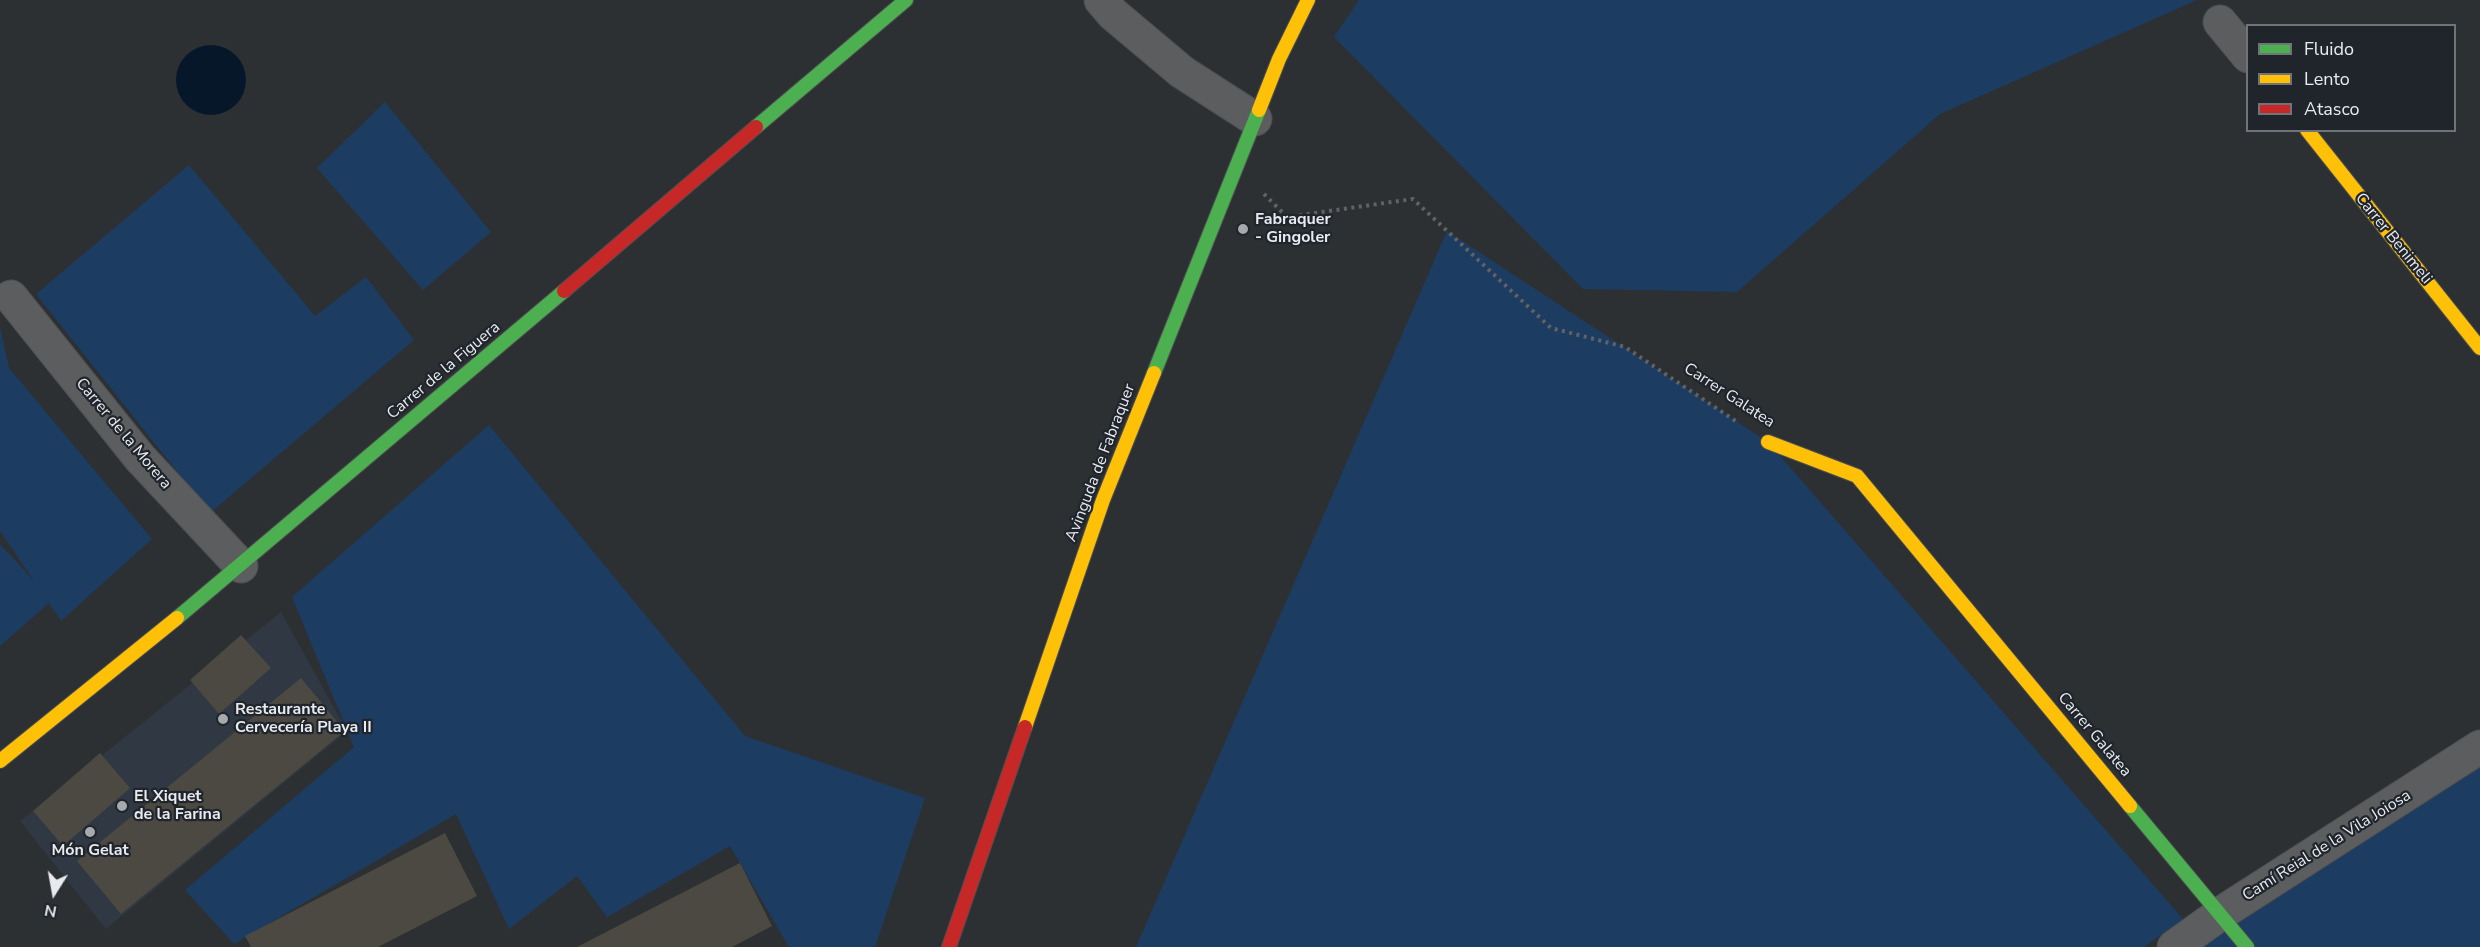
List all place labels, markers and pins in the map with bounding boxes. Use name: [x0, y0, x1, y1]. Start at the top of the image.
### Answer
place label: Fabraquer - Gingoler: [1255, 210, 1331, 248]
marker: Fabraquer - Gingoler: [1236, 222, 1250, 236]
place label: Restaurante Cervecería Playa II: [235, 700, 372, 738]
marker: Restaurante Cervecería Playa II: [216, 712, 230, 726]
place label: El Xiquet de la Farina: [134, 787, 221, 825]
marker: El Xiquet de la Farina: [115, 799, 129, 813]
marker: Món Gelat: [83, 825, 97, 839]
place label: Món Gelat: [51, 841, 129, 861]

